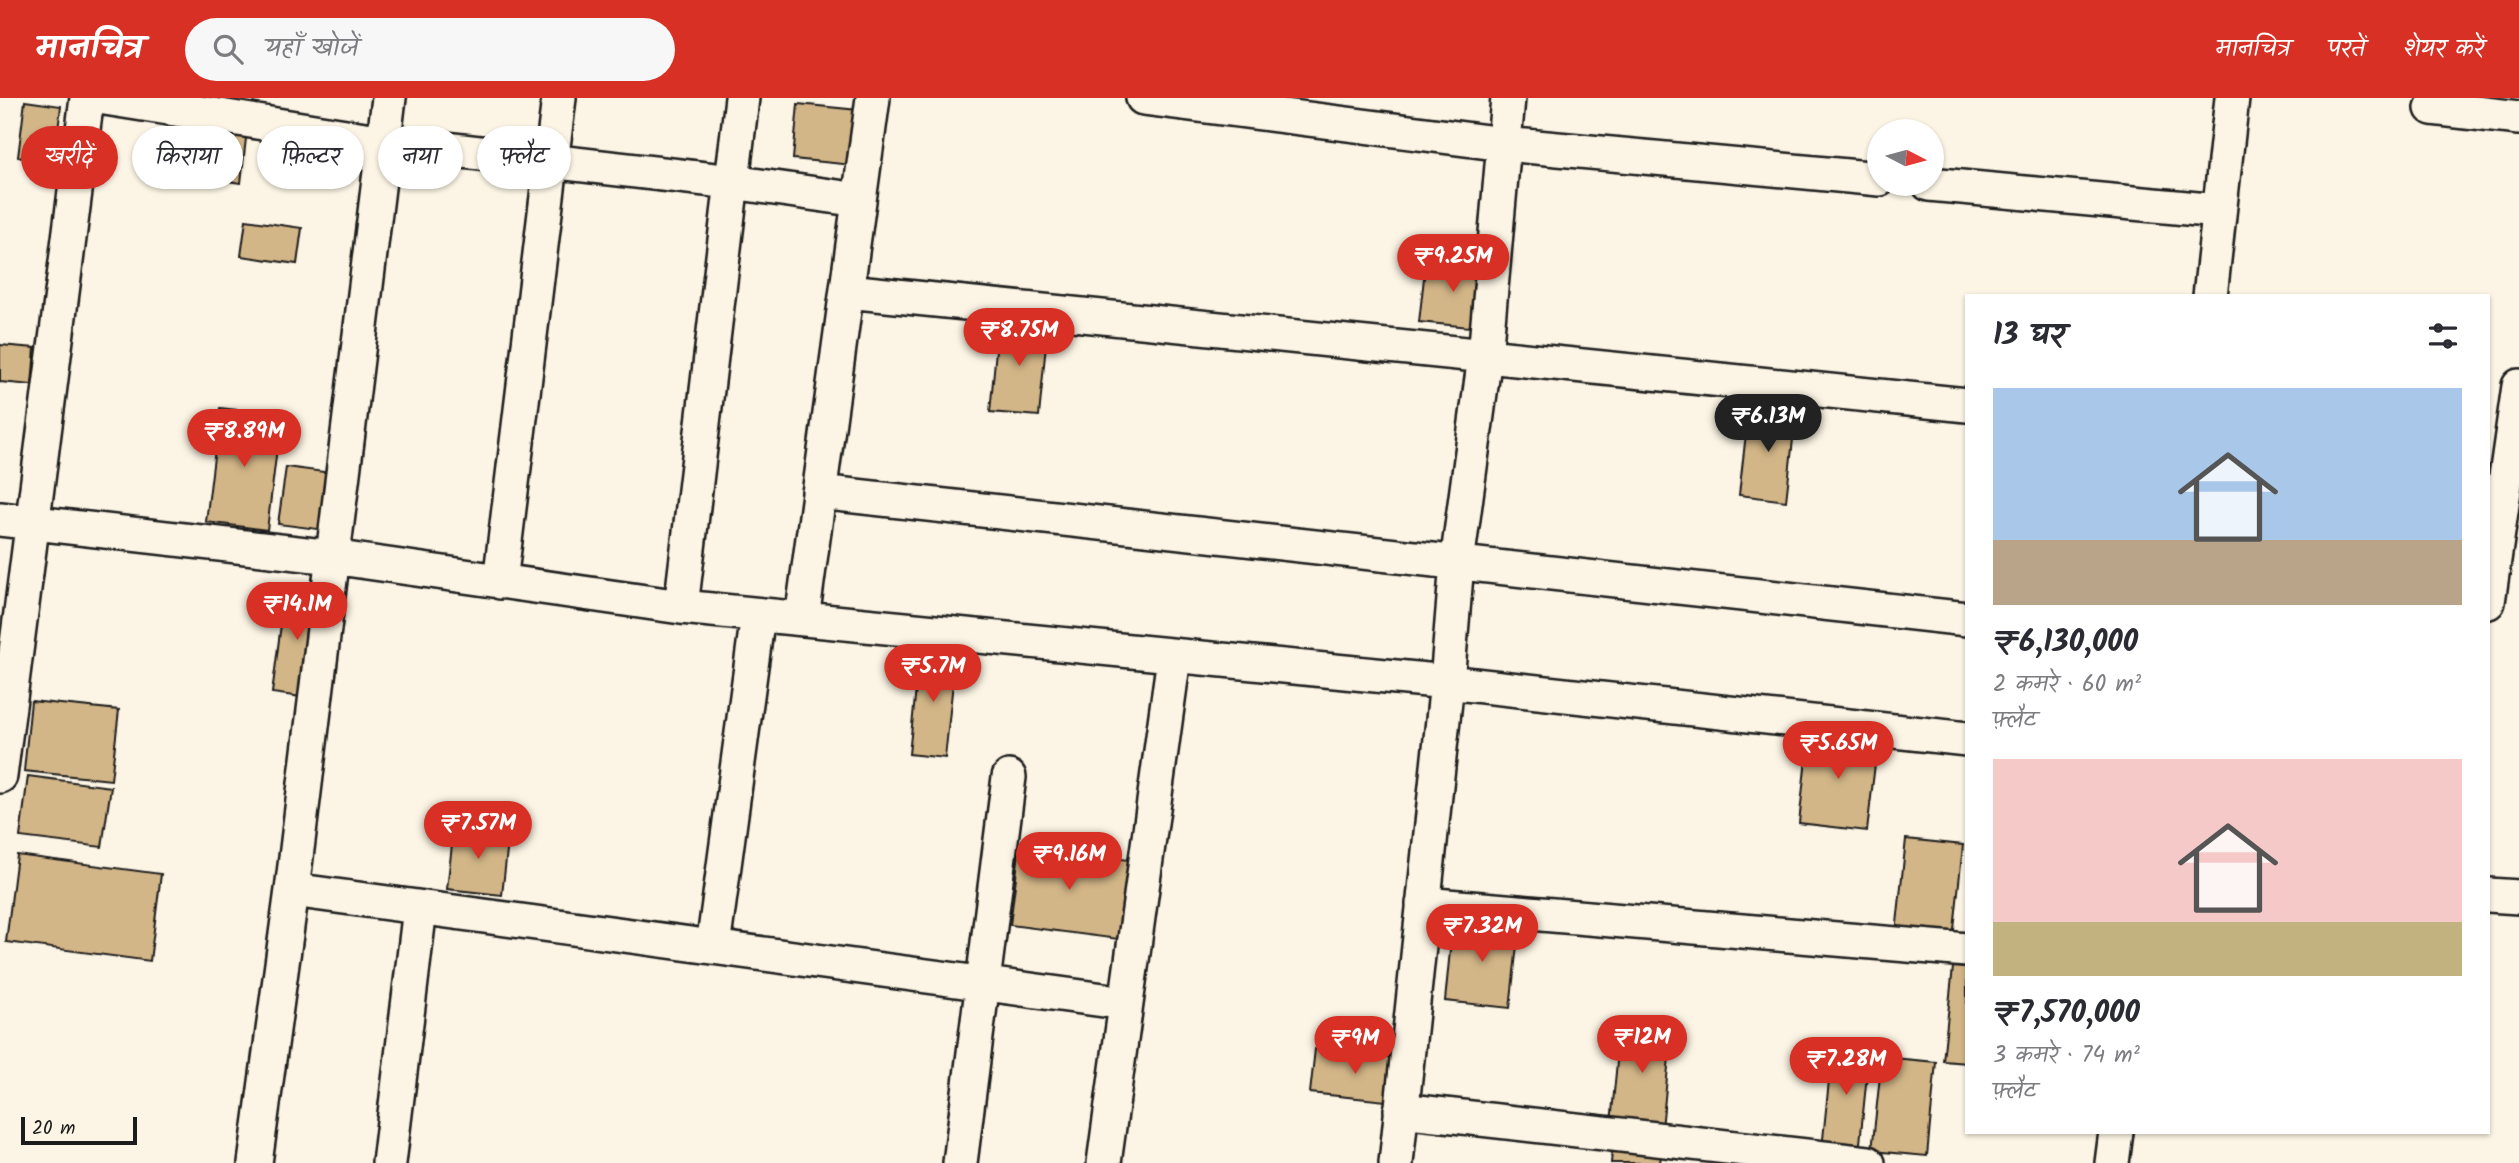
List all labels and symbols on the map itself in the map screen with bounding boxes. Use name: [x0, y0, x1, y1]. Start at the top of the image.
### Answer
north arrow: [1867, 119, 1944, 196]
pin: ₹9.25M: [1396, 234, 1510, 294]
pin: ₹8.75M: [962, 308, 1076, 368]
pin: ₹6.13M: [1711, 394, 1825, 454]
pin: ₹8.89M: [187, 410, 301, 469]
pin: ₹14.1M: [240, 582, 354, 642]
pin: ₹5.7M: [884, 644, 982, 704]
pin: ₹5.65M: [1781, 722, 1895, 781]
pin: ₹7.57M: [421, 802, 535, 861]
pin: ₹9.16M: [1012, 832, 1126, 892]
pin: ₹7.32M: [1425, 904, 1539, 964]
pin: ₹9M: [1321, 1016, 1389, 1076]
pin: ₹12M: [1601, 1016, 1683, 1075]
pin: ₹7.28M: [1789, 1038, 1903, 1097]
scale bar: [21, 1114, 136, 1146]

